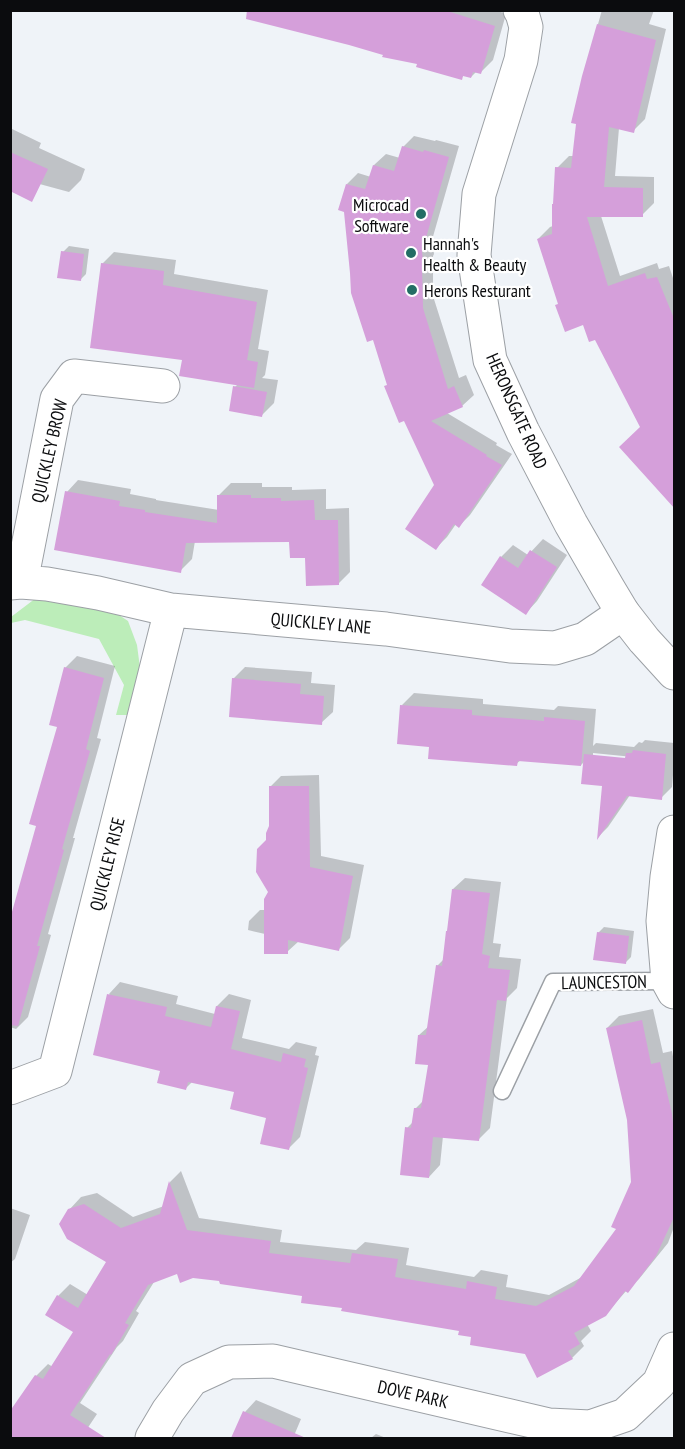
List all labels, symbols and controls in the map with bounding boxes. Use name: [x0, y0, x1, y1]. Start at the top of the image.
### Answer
place label: Microcad Software: [353, 193, 409, 237]
marker: Microcad Software: [414, 207, 428, 221]
place label: Hannah's Health & Beauty: [423, 232, 527, 276]
marker: Hannah's Health & Beauty: [404, 246, 418, 260]
place label: Herons Resturant: [424, 279, 531, 302]
marker: Herons Resturant: [405, 283, 419, 297]
street label: HERONSGATE ROAD: [481, 350, 553, 472]
street label: QUICKLEY BROW: [26, 397, 72, 505]
street label: QUICKLEY LANE: [270, 607, 372, 639]
street label: QUICKLEY RISE: [84, 815, 130, 913]
street label: LAUNCESTON: [561, 970, 647, 994]
street label: DOVE PARK: [375, 1375, 451, 1413]

